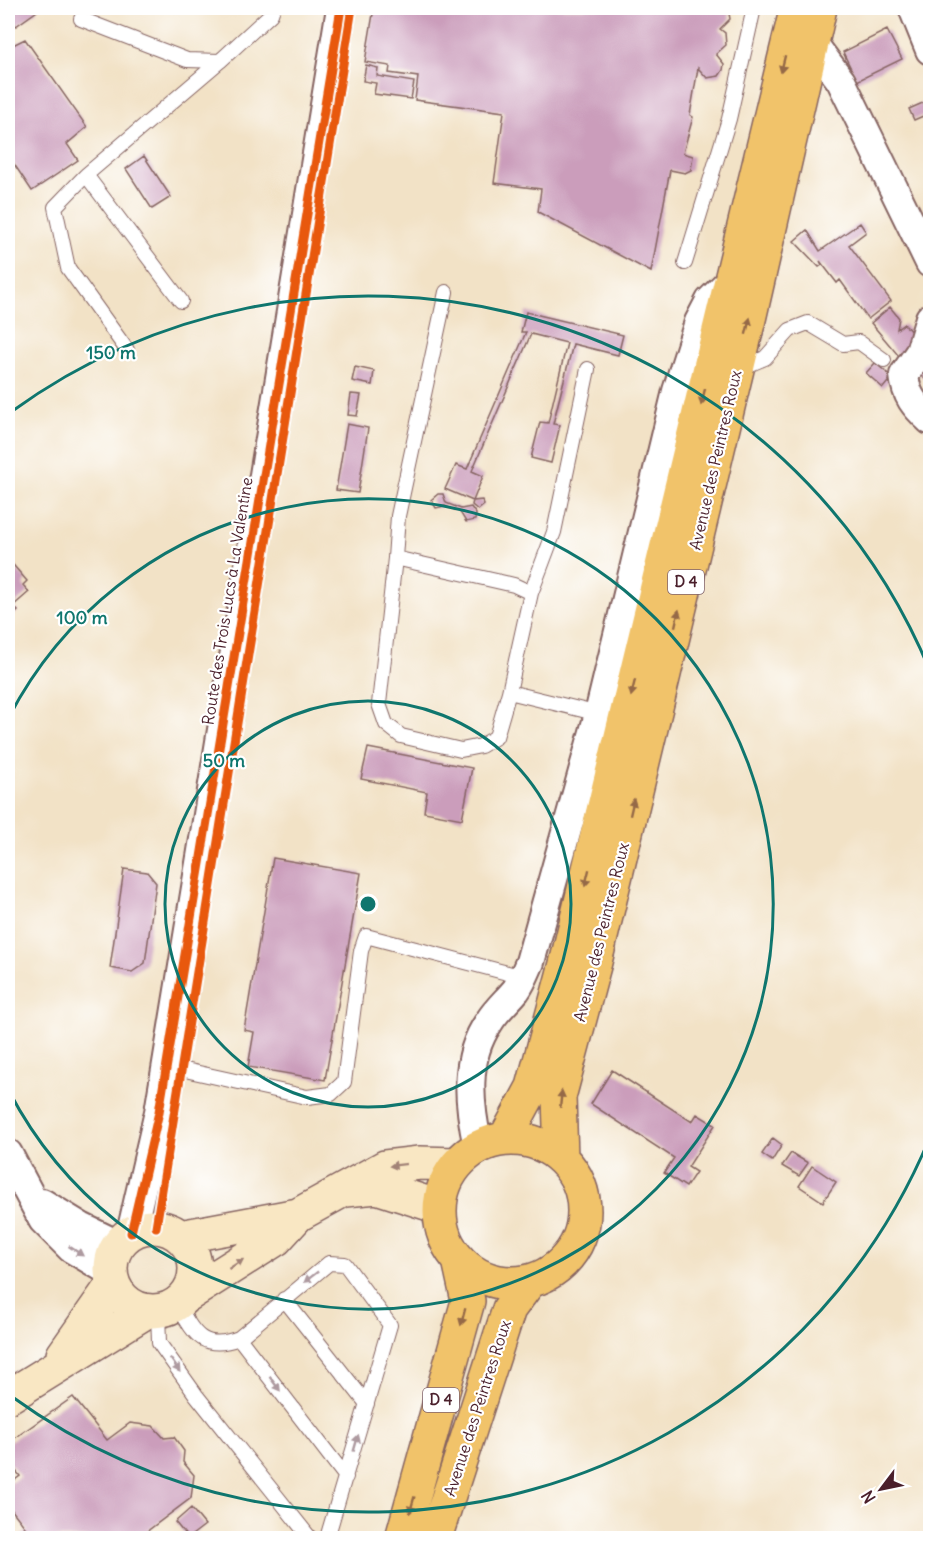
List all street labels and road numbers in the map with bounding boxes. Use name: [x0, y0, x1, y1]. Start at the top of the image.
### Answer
street label: Avenue des Peintres Roux: [685, 368, 745, 552]
street label: Route des Trois Lucs à La Valentine: [198, 476, 256, 726]
road number: D 4: [668, 570, 704, 594]
street label: Avenue des Peintres Roux: [569, 840, 633, 1024]
street label: Avenue des Peintres Roux: [439, 1317, 515, 1499]
road number: D 4: [423, 1388, 459, 1412]

